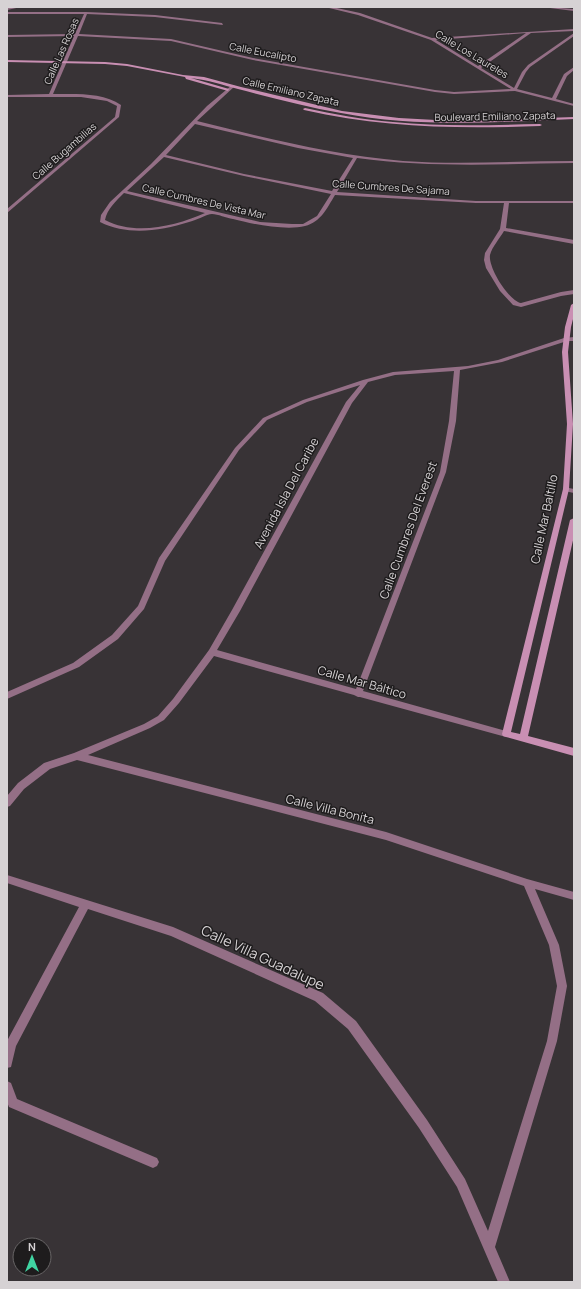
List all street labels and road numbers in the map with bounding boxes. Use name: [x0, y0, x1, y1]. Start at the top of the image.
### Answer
street label: Calle Las Rosas: [40, 16, 82, 86]
street label: Calle Los Laureles: [433, 27, 511, 81]
street label: Calle Eucalipto: [228, 39, 298, 65]
street label: Calle Emiliano Zapata: [241, 73, 341, 109]
street label: Boulevard Emiliano Zapata: [434, 108, 556, 124]
street label: Calle Bugambilias: [29, 119, 99, 183]
street label: Calle Cumbres De Sajama: [332, 176, 450, 198]
street label: Calle Cumbres De Vista Mar: [141, 180, 268, 222]
street label: Avenida Isla Del Caribe: [249, 434, 323, 552]
street label: Calle Cumbres Del Everest: [375, 459, 441, 601]
street label: Calle Mar Baltillo: [526, 473, 562, 565]
street label: Calle Mar Báltico: [316, 661, 408, 703]
street label: Calle Villa Bonita: [284, 790, 376, 828]
street label: Calle Villa Guadalupe: [198, 920, 328, 994]

